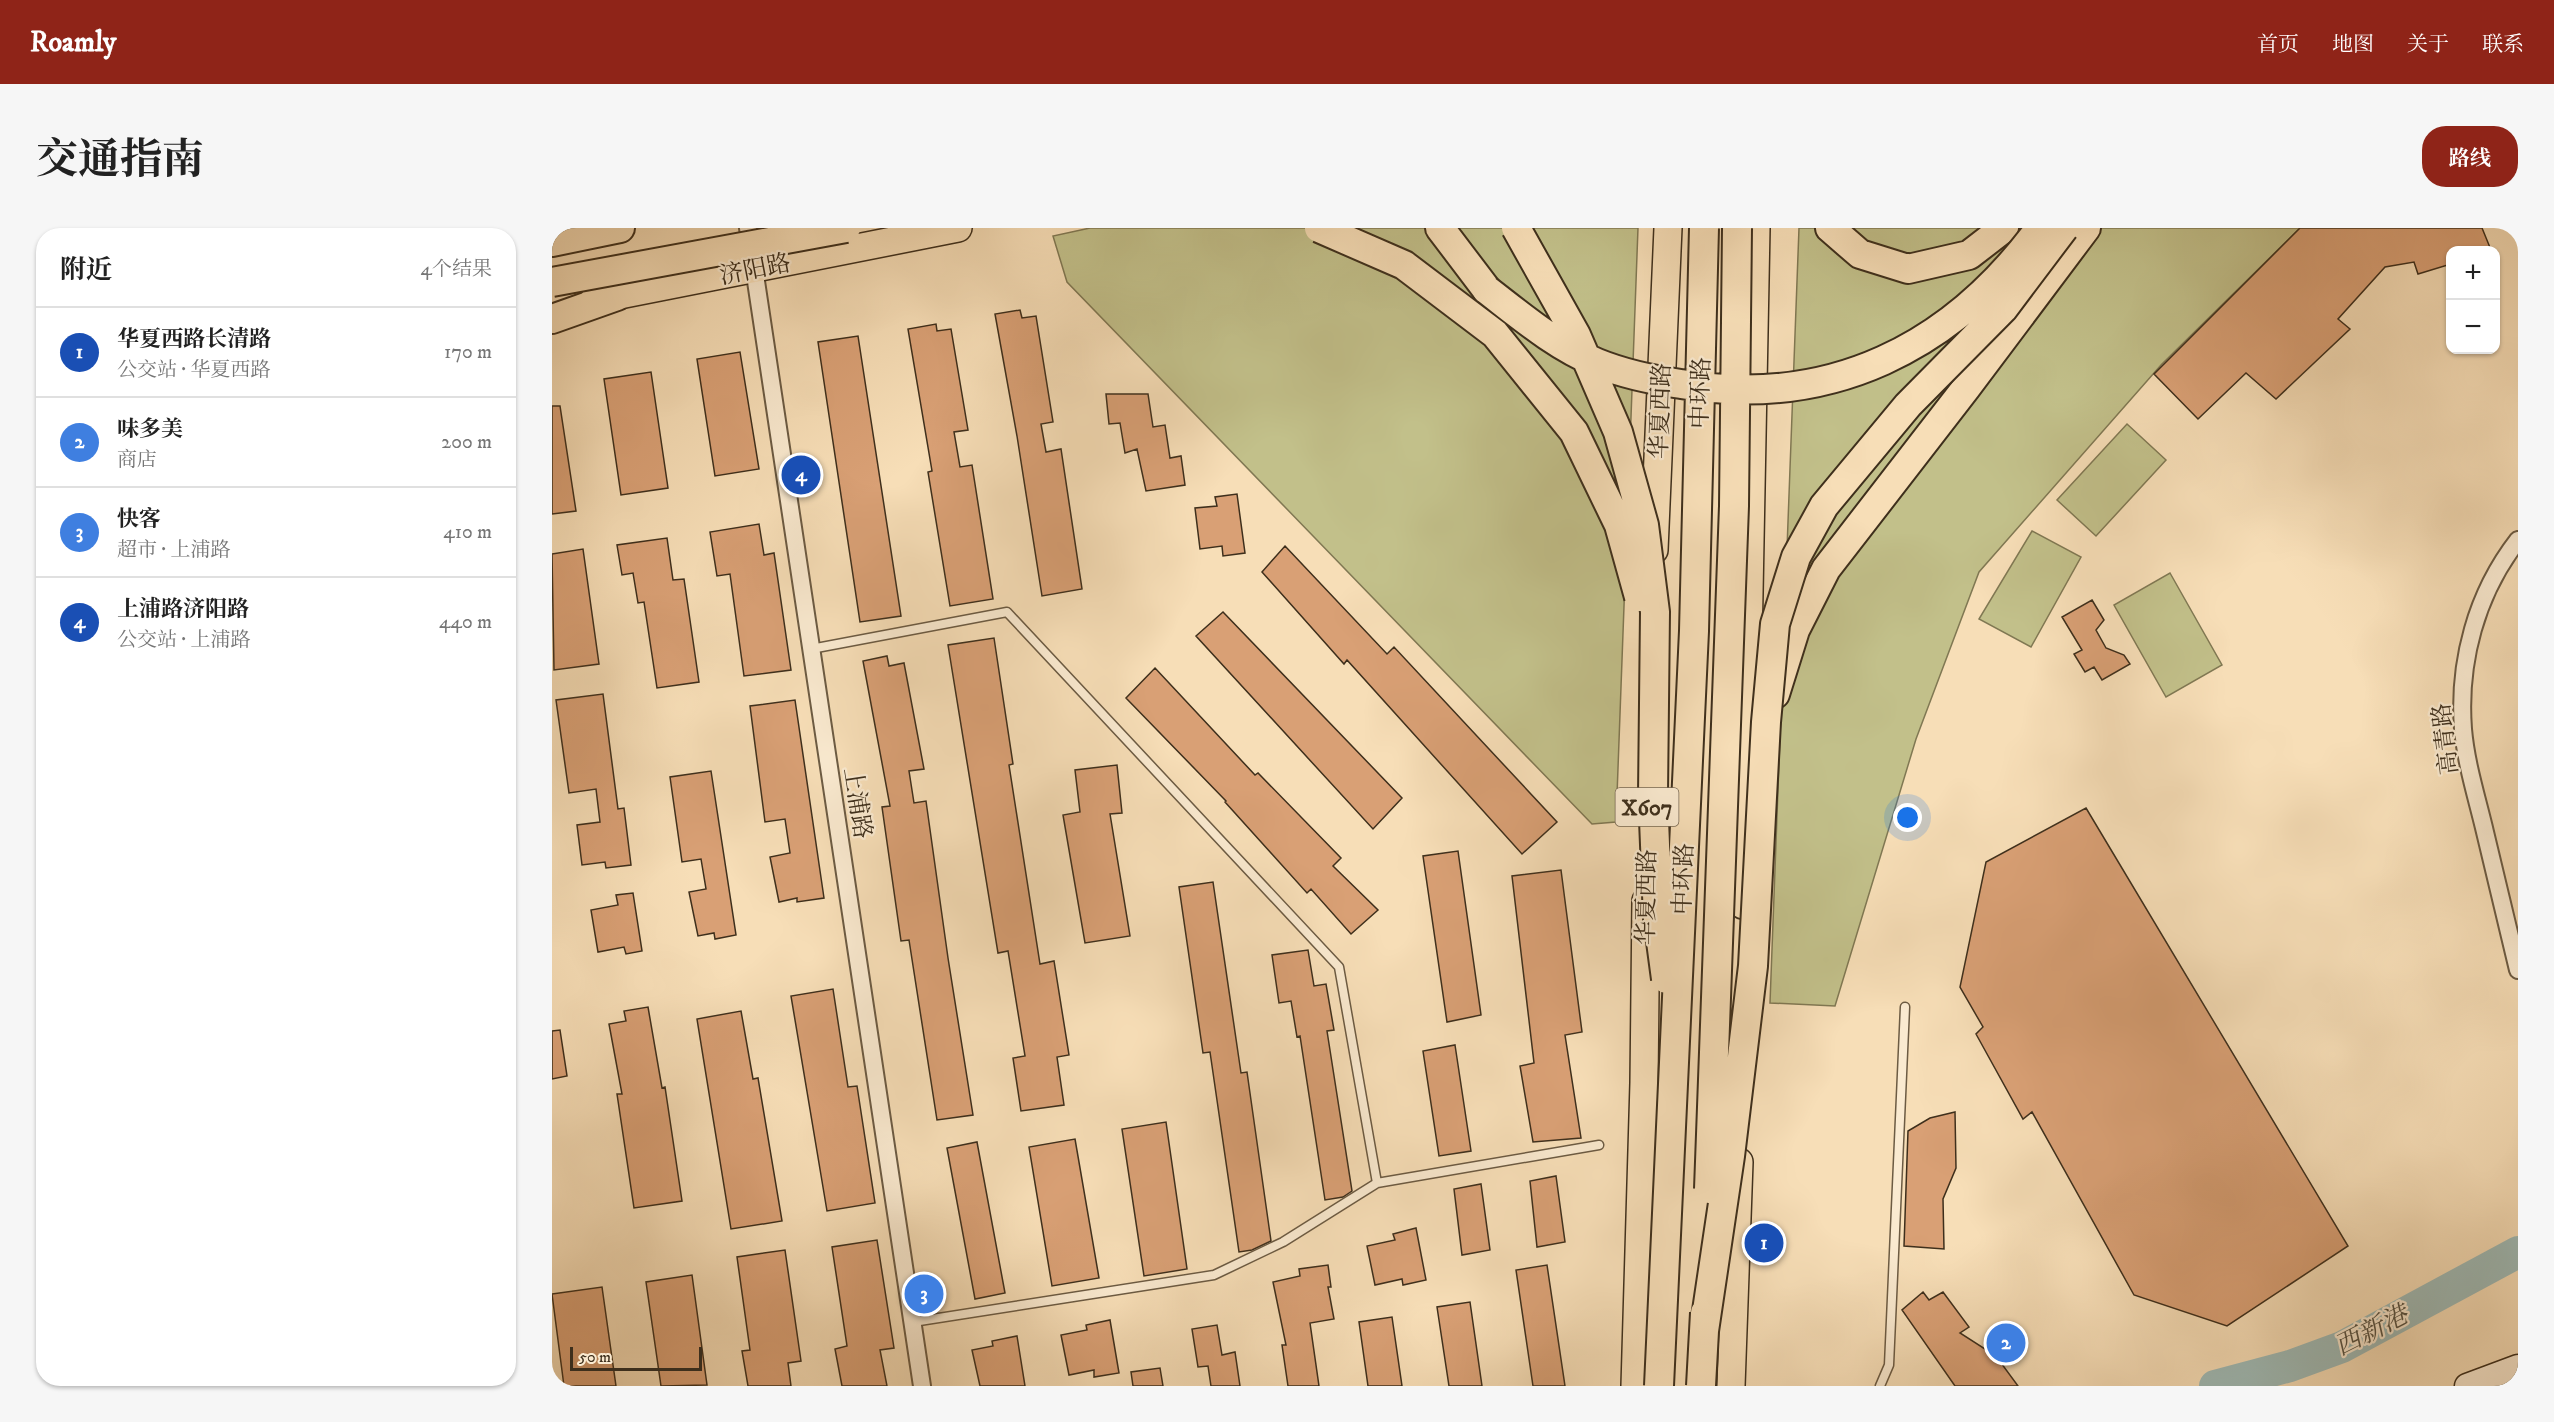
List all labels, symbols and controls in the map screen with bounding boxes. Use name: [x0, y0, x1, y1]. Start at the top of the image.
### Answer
text: Roamly: [30, 25, 116, 60]
text: 首页: [2257, 32, 2299, 58]
text: 地图: [2332, 32, 2374, 58]
text: 关于: [2407, 32, 2449, 58]
text: 联系: [2482, 32, 2524, 58]
button: 路线: [2422, 126, 2518, 187]
text: 交通指南: [36, 135, 204, 187]
map controls: [2446, 246, 2500, 354]
button: +: [2446, 246, 2500, 300]
street label: 济阳路: [717, 248, 793, 292]
text: 附近: [60, 254, 112, 287]
text: 4个结果: [420, 257, 492, 282]
button: −: [2446, 300, 2500, 354]
text: 华夏西路长清路: [117, 326, 271, 353]
text: 1: [76, 340, 83, 365]
text: 170 m: [444, 340, 492, 365]
street label: 中环路: [1685, 357, 1717, 430]
text: 公交站 · 华夏西路: [117, 358, 270, 383]
street label: 华夏西路: [1644, 363, 1678, 460]
text: 味多美: [117, 416, 183, 443]
text: 2: [75, 430, 84, 455]
text: 200 m: [441, 430, 492, 455]
text: 商店: [117, 448, 157, 473]
pin: 4: [782, 452, 820, 498]
text: 快客: [117, 506, 161, 533]
text: 3: [76, 520, 83, 545]
text: 410 m: [443, 520, 492, 545]
text: 超市 · 上浦路: [117, 538, 230, 563]
text: 上浦路济阳路: [117, 596, 249, 623]
text: 4: [74, 610, 85, 635]
text: 440 m: [439, 610, 492, 635]
text: 公交站 · 上浦路: [117, 628, 250, 653]
street label: 高青路: [2427, 701, 2465, 776]
street label: 上浦路: [837, 765, 877, 841]
road number: X607: [1616, 788, 1678, 826]
your location: [1893, 803, 1922, 832]
street label: 中环路: [1668, 843, 1700, 916]
street label: 华夏西路: [1631, 849, 1663, 945]
pin: 1: [1744, 1220, 1784, 1266]
pin: 3: [904, 1272, 944, 1316]
water label: 西新港: [2329, 1298, 2417, 1364]
pin: 2: [1986, 1320, 2026, 1366]
scale bar: [570, 1344, 702, 1372]
text: 50 m: [579, 1347, 611, 1367]

